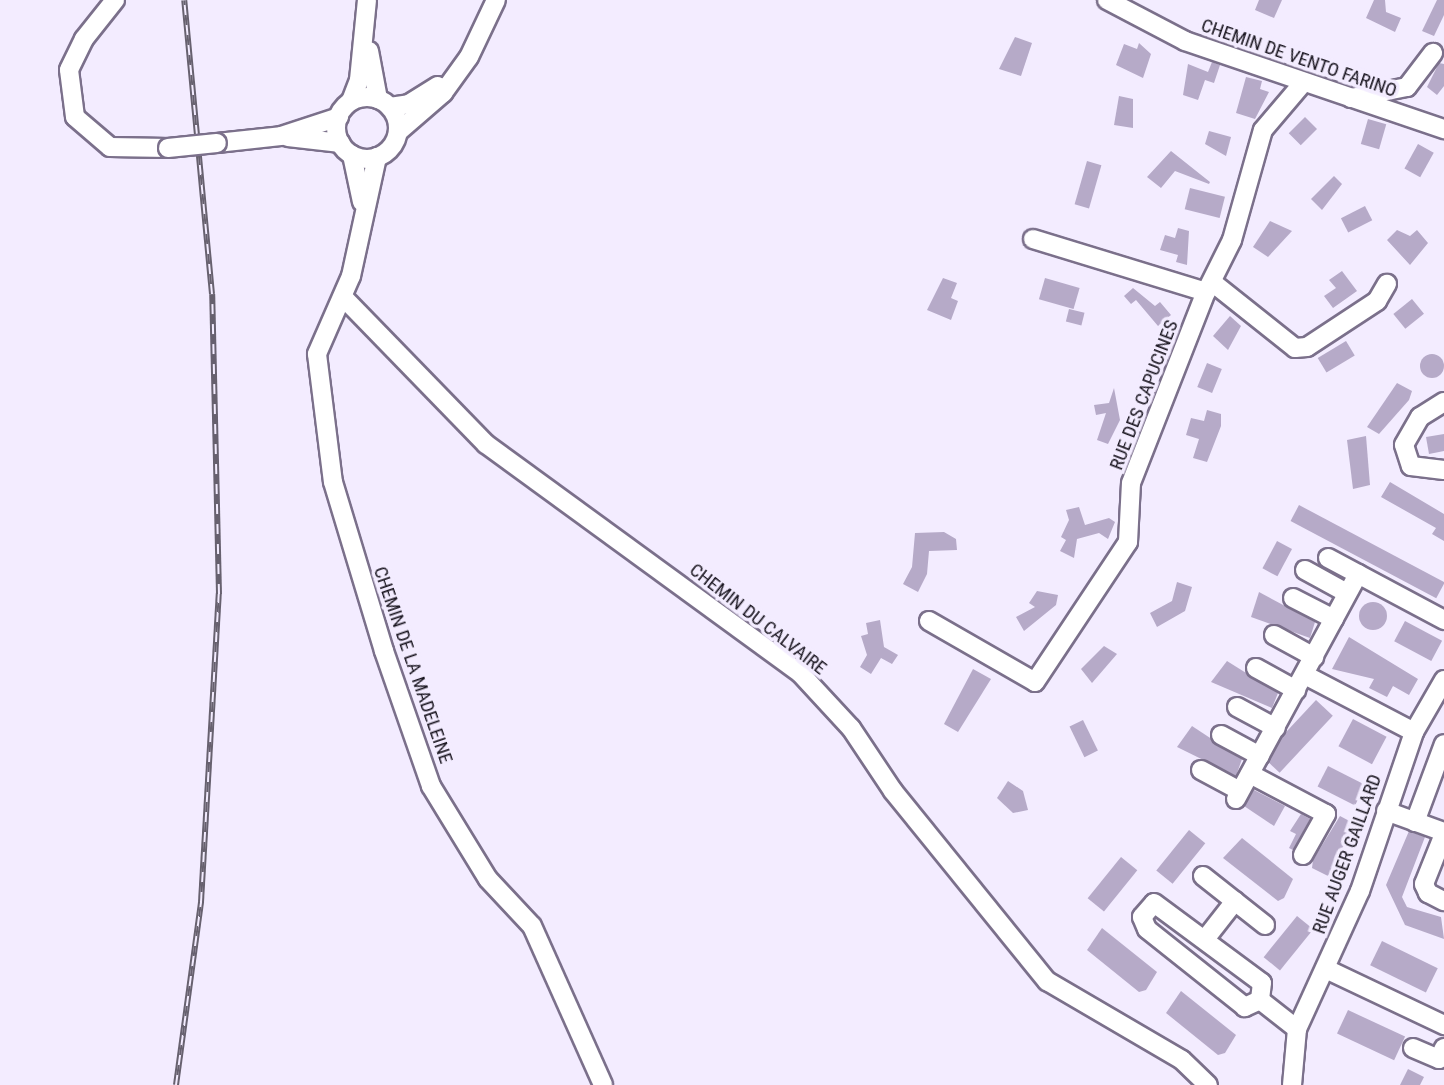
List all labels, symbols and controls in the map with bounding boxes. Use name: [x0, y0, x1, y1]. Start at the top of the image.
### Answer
street label: CHEMIN DE VENTO FARINO: [1198, 14, 1400, 102]
street label: RUE DES CAPUCINES: [1105, 317, 1183, 473]
street label: CHEMIN DU CALVAIRE: [685, 558, 831, 680]
street label: CHEMIN DE LA MADELEINE: [369, 564, 457, 766]
street label: RUE AUGER GAILLARD: [1308, 771, 1386, 937]

